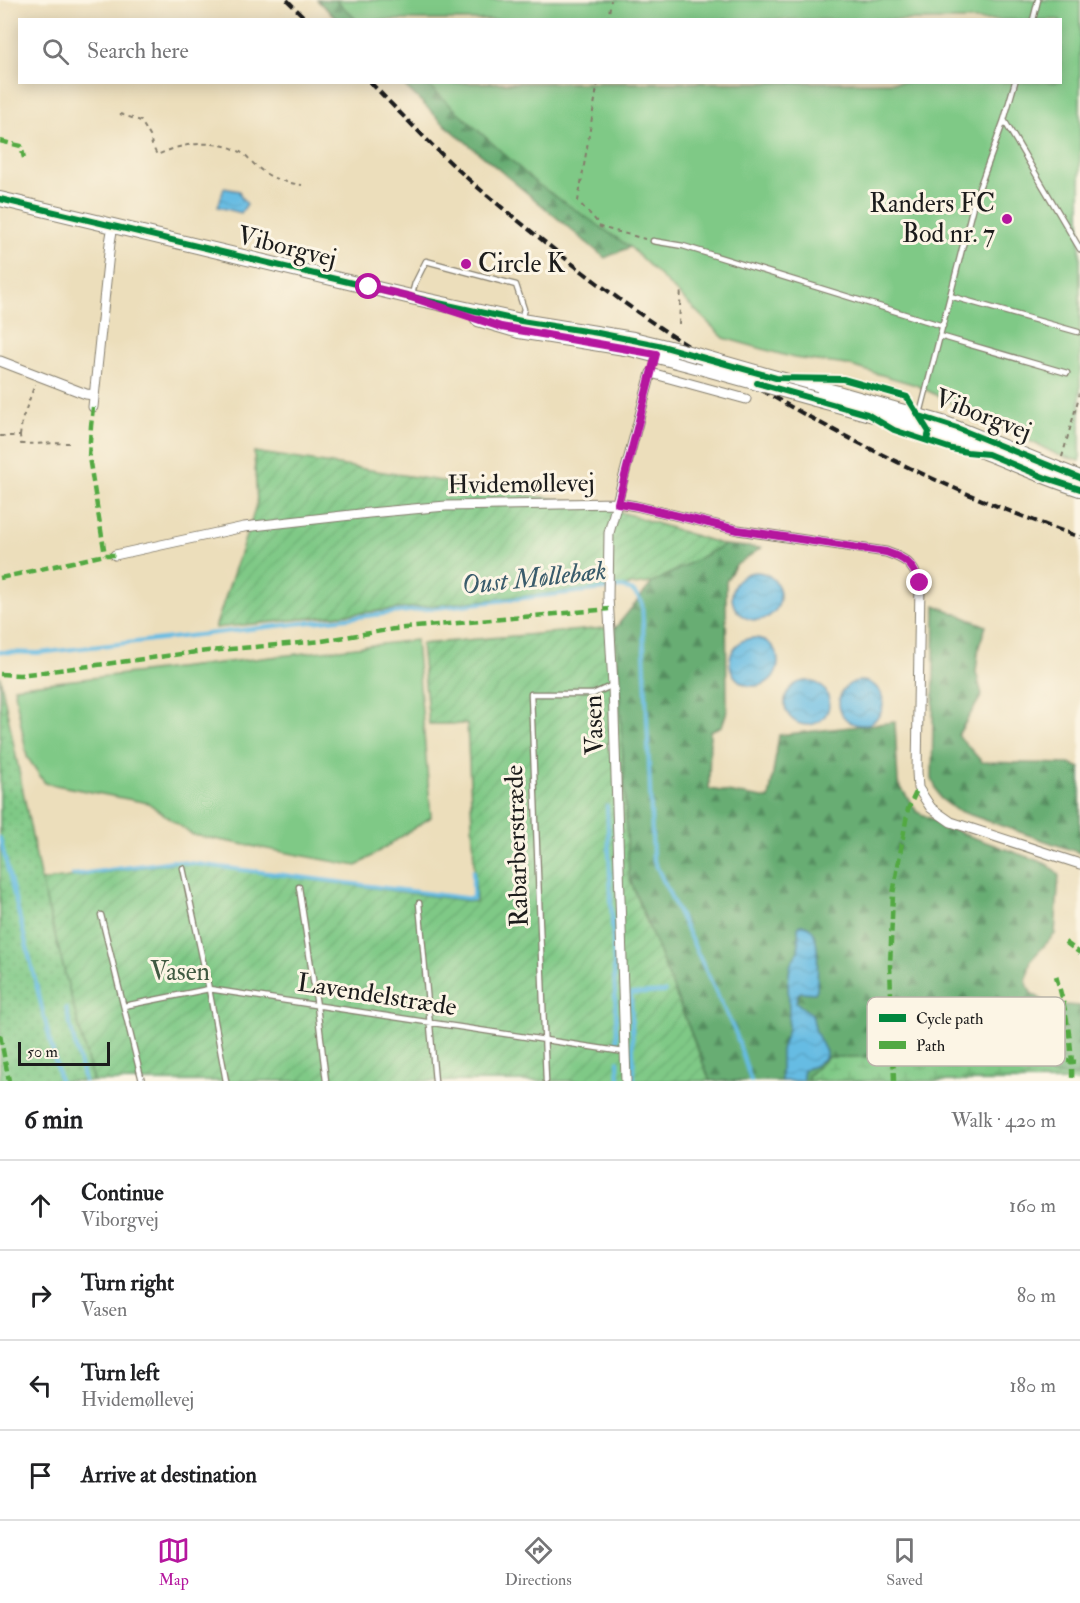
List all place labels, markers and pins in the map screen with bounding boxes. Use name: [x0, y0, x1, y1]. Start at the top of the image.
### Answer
place label: Randers FC Bod nr. 7: [869, 188, 995, 250]
marker: Randers FC Bod nr. 7: [1000, 212, 1014, 226]
place label: Circle K: [478, 248, 566, 280]
marker: Circle K: [459, 257, 473, 271]

